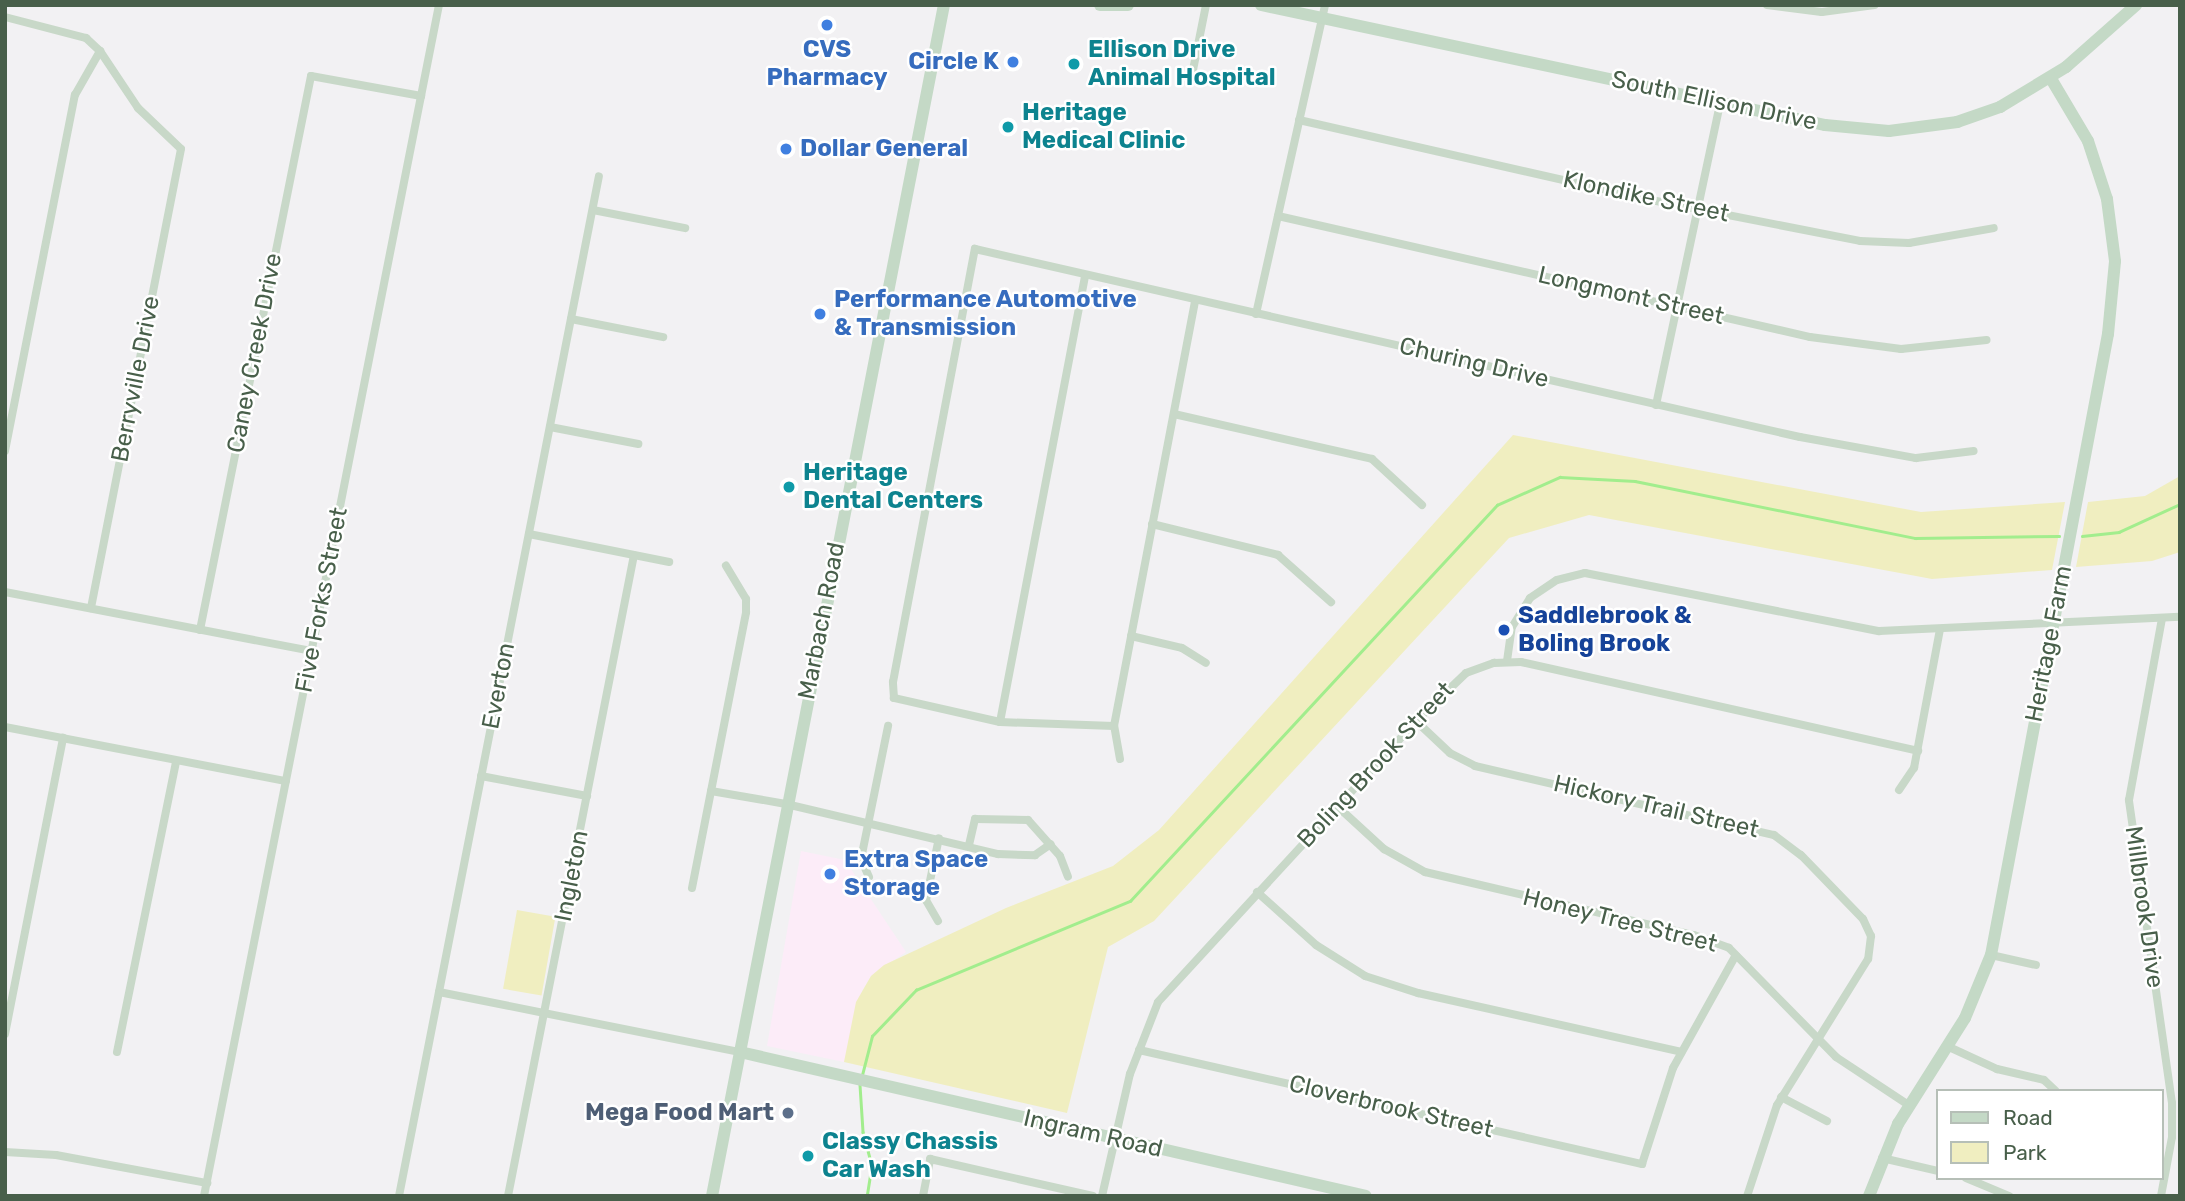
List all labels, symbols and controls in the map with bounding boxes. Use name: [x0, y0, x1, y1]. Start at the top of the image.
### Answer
marker: CVS Pharmacy: [819, 17, 835, 33]
place label: CVS Pharmacy: [766, 36, 888, 92]
place label: Ellison Drive Animal Hospital: [1088, 36, 1276, 92]
place label: Circle K: [908, 48, 999, 76]
marker: Circle K: [1005, 54, 1021, 70]
marker: Ellison Drive Animal Hospital: [1066, 56, 1082, 72]
street label: South Ellison Drive: [1609, 65, 1819, 137]
place label: Heritage Medical Clinic: [1022, 99, 1185, 155]
marker: Heritage Medical Clinic: [1000, 119, 1016, 135]
place label: Dollar General: [800, 135, 969, 163]
marker: Dollar General: [778, 141, 794, 157]
street label: Klondike Street: [1560, 165, 1732, 229]
street label: Caney Creek Drive: [221, 250, 289, 456]
street label: Longmont Street: [1535, 261, 1727, 331]
place label: Performance Automotive & Transmission: [834, 286, 1137, 342]
street label: Berryville Drive: [106, 293, 166, 465]
marker: Performance Automotive & Transmission: [812, 306, 828, 322]
street label: Churing Drive: [1396, 332, 1552, 394]
place label: Heritage Dental Centers: [803, 459, 983, 515]
marker: Heritage Dental Centers: [781, 479, 797, 495]
street label: Five Forks Street: [290, 505, 354, 695]
street label: Marbach Road: [793, 540, 851, 702]
street label: Heritage Farm: [2020, 563, 2078, 725]
place label: Saddlebrook & Boling Brook: [1518, 602, 1692, 658]
marker: Saddlebrook & Boling Brook: [1496, 622, 1512, 638]
street label: Everton: [477, 640, 521, 732]
street label: Boling Brook Street: [1292, 676, 1460, 854]
street label: Hickory Trail Street: [1550, 769, 1762, 845]
street label: Millbrook Drive: [2118, 824, 2170, 990]
street label: Ingleton: [549, 828, 595, 924]
place label: Extra Space Storage: [844, 846, 988, 902]
marker: Extra Space Storage: [822, 866, 838, 882]
street label: Honey Tree Street: [1519, 883, 1721, 959]
street label: Cloverbrook Street: [1286, 1069, 1496, 1145]
legend: [1937, 1089, 2164, 1180]
place label: Mega Food Mart: [585, 1099, 774, 1127]
street label: Ingram Road: [1021, 1104, 1165, 1164]
marker: Mega Food Mart: [780, 1105, 796, 1121]
text: Road: [2003, 1105, 2053, 1130]
place label: Classy Chassis Car Wash: [822, 1128, 999, 1184]
text: Park: [2003, 1140, 2047, 1165]
marker: Classy Chassis Car Wash: [800, 1148, 816, 1164]

